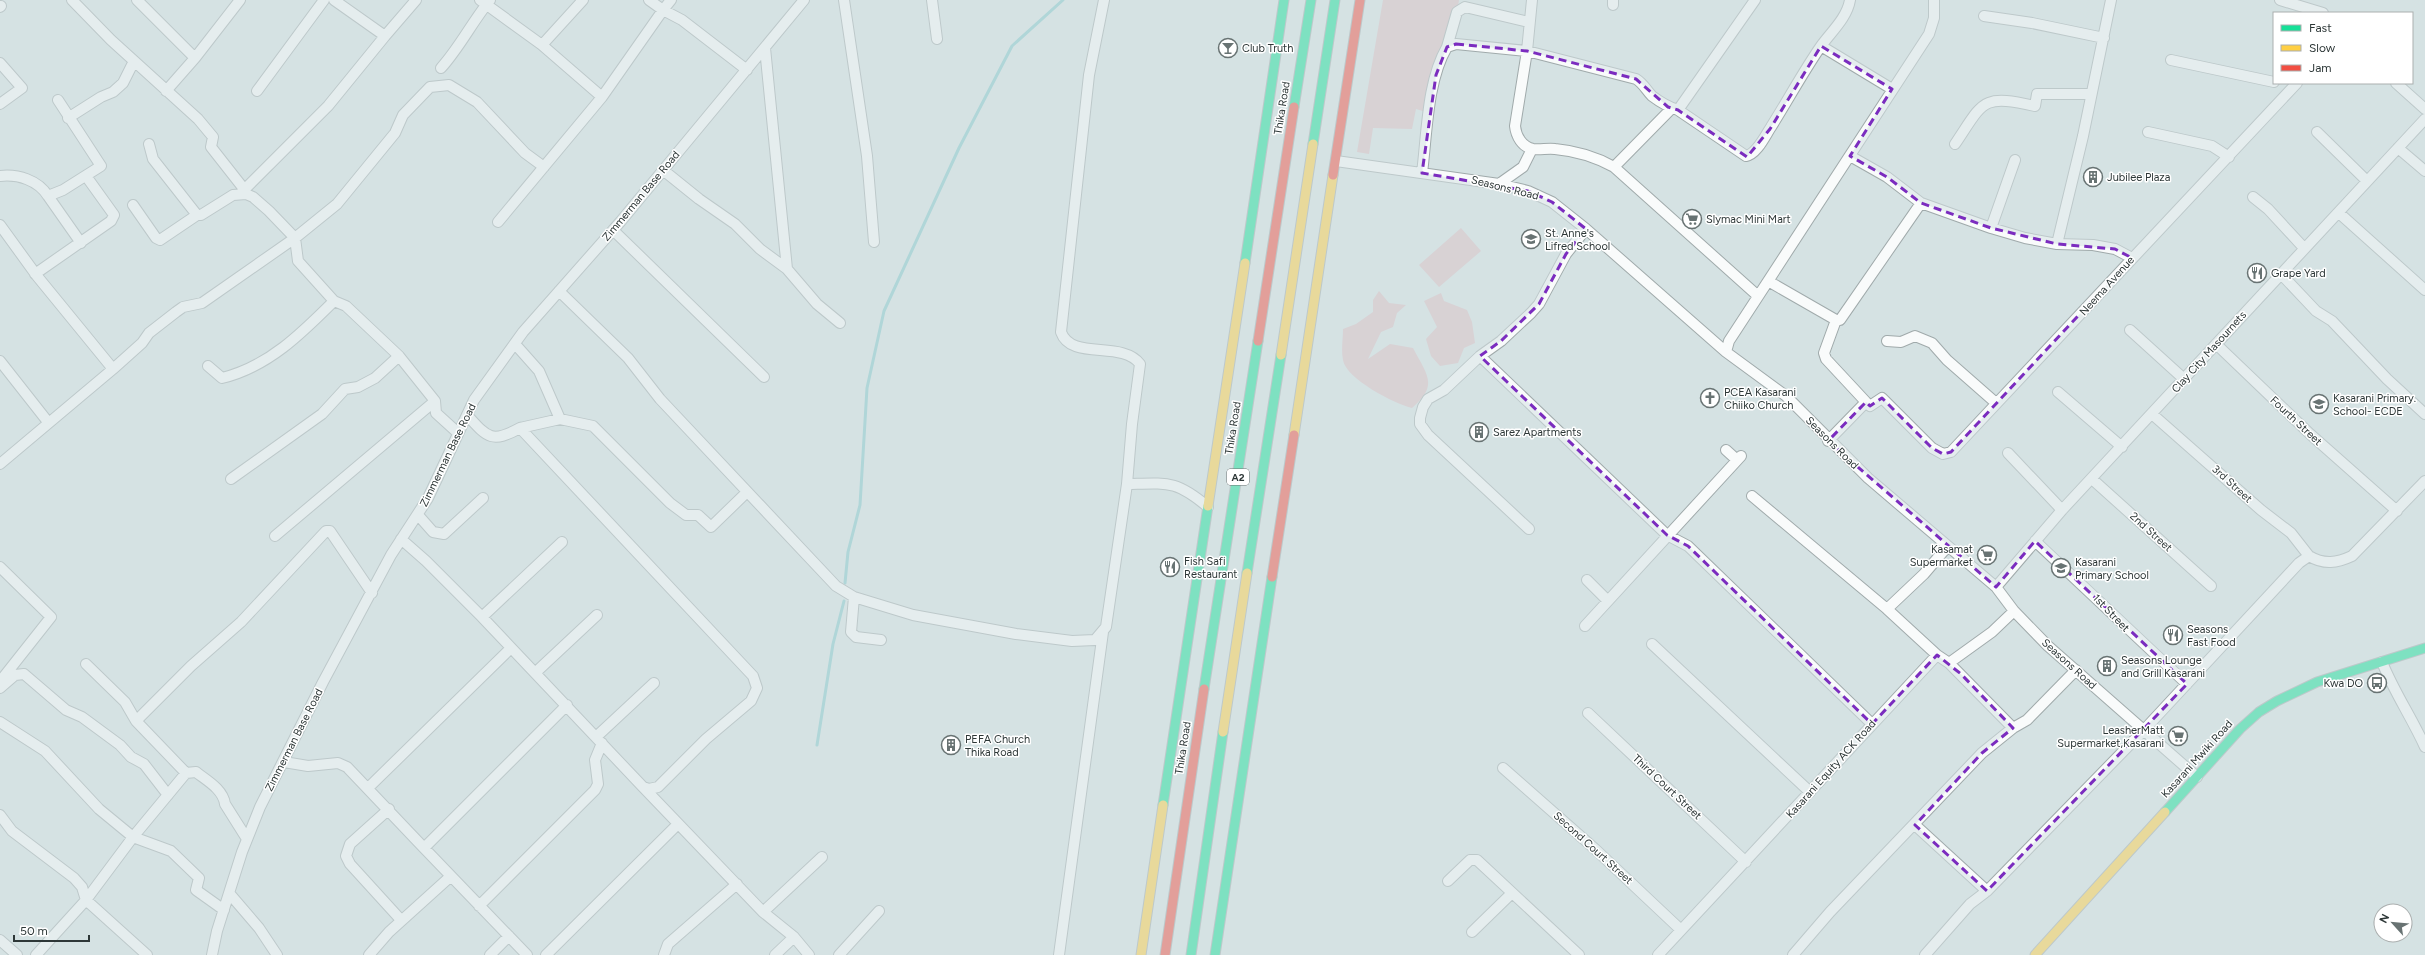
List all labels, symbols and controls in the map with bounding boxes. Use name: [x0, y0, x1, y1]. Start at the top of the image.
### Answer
legend: [2273, 12, 2413, 84]
text: Fast: [2309, 21, 2332, 35]
bar icon: Club Truth: [1217, 37, 1239, 59]
text: Slow: [2309, 41, 2336, 55]
place label: Club Truth: [1242, 42, 1293, 55]
text: Jam: [2309, 61, 2332, 75]
street label: Thika Road: [1271, 80, 1293, 136]
street label: Zimmerman Base Road: [600, 148, 682, 244]
building icon: Jubilee Plaza: [2082, 166, 2104, 188]
place label: Jubilee Plaza: [2107, 171, 2170, 184]
street label: Seasons Road: [1470, 173, 1540, 203]
supermarket icon: Slymac Mini Mart: [1681, 208, 1703, 230]
place label: Slymac Mini Mart: [1706, 213, 1791, 226]
place label: St. Anne's Lifred School: [1545, 227, 1610, 253]
school or university icon: St. Anne's Lifred School: [1520, 228, 1542, 250]
street label: Neema Avenue: [2077, 254, 2137, 318]
restaurant icon: Grape Yard: [2246, 262, 2268, 284]
place label: Grape Yard: [2271, 267, 2326, 280]
street label: Clay City Masournets: [2169, 309, 2249, 395]
place label: PCEA Kasarani Chiiko Church: [1724, 386, 1796, 412]
church icon: PCEA Kasarani Chiiko Church: [1699, 387, 1721, 409]
place label: Kasarani Primary. School- ECDE: [2333, 392, 2416, 418]
school or university icon: Kasarani Primary. School- ECDE: [2308, 393, 2330, 415]
street label: Fourth Street: [2267, 394, 2325, 448]
street label: Thika Road: [1222, 400, 1244, 456]
street label: Zimmerman Base Road: [417, 401, 479, 509]
street label: Seasons Road: [1803, 414, 1861, 472]
building icon: Sarez Apartments: [1468, 421, 1490, 443]
place label: Sarez Apartments: [1493, 426, 1581, 439]
street label: 3rd Street: [2209, 463, 2255, 505]
road number: A2: [1227, 469, 1249, 485]
street label: 2nd Street: [2127, 510, 2175, 554]
place label: Kasamat Supermarket: [1910, 543, 1973, 569]
supermarket icon: Kasamat Supermarket: [1976, 544, 1998, 566]
place label: Fish Safi Restaurant: [1184, 555, 1238, 581]
restaurant icon: Fish Safi Restaurant: [1159, 556, 1181, 578]
place label: Kasarani Primary School: [2075, 556, 2149, 582]
school or university icon: Kasarani Primary School: [2050, 557, 2072, 579]
street label: 1st Street: [2090, 591, 2132, 635]
place label: Seasons Fast Food: [2187, 623, 2236, 649]
restaurant icon: Seasons Fast Food: [2162, 624, 2184, 646]
street label: Seasons Road: [2039, 636, 2099, 692]
place label: Seasons Lounge and Grill Kasarani: [2121, 654, 2205, 680]
building icon: Seasons Lounge and Grill Kasarani: [2096, 655, 2118, 677]
bus stop icon: Kwa DO: [2366, 672, 2388, 694]
place label: Kwa DO: [2323, 677, 2363, 690]
street label: Zimmerman Base Road: [262, 687, 326, 793]
street label: Kasarani Equity ACK Road: [1783, 717, 1879, 821]
street label: Kasarani Mwiki Road: [2159, 717, 2235, 801]
street label: Thika Road: [1172, 720, 1194, 776]
place label: LeasherMatt Supermarket,Kasarani: [2057, 724, 2164, 750]
supermarket icon: LeasherMatt Supermarket,Kasarani: [2167, 725, 2189, 747]
place label: PEFA Church Thika Road: [965, 733, 1030, 759]
building icon: PEFA Church Thika Road: [940, 734, 962, 756]
street label: Third Court Street: [1630, 752, 1704, 822]
street label: Second Court Street: [1551, 809, 1635, 887]
north arrow: [2373, 903, 2413, 943]
text: N: [2377, 912, 2392, 925]
scale bar: [14, 917, 89, 943]
text: 50 m: [20, 924, 48, 938]

